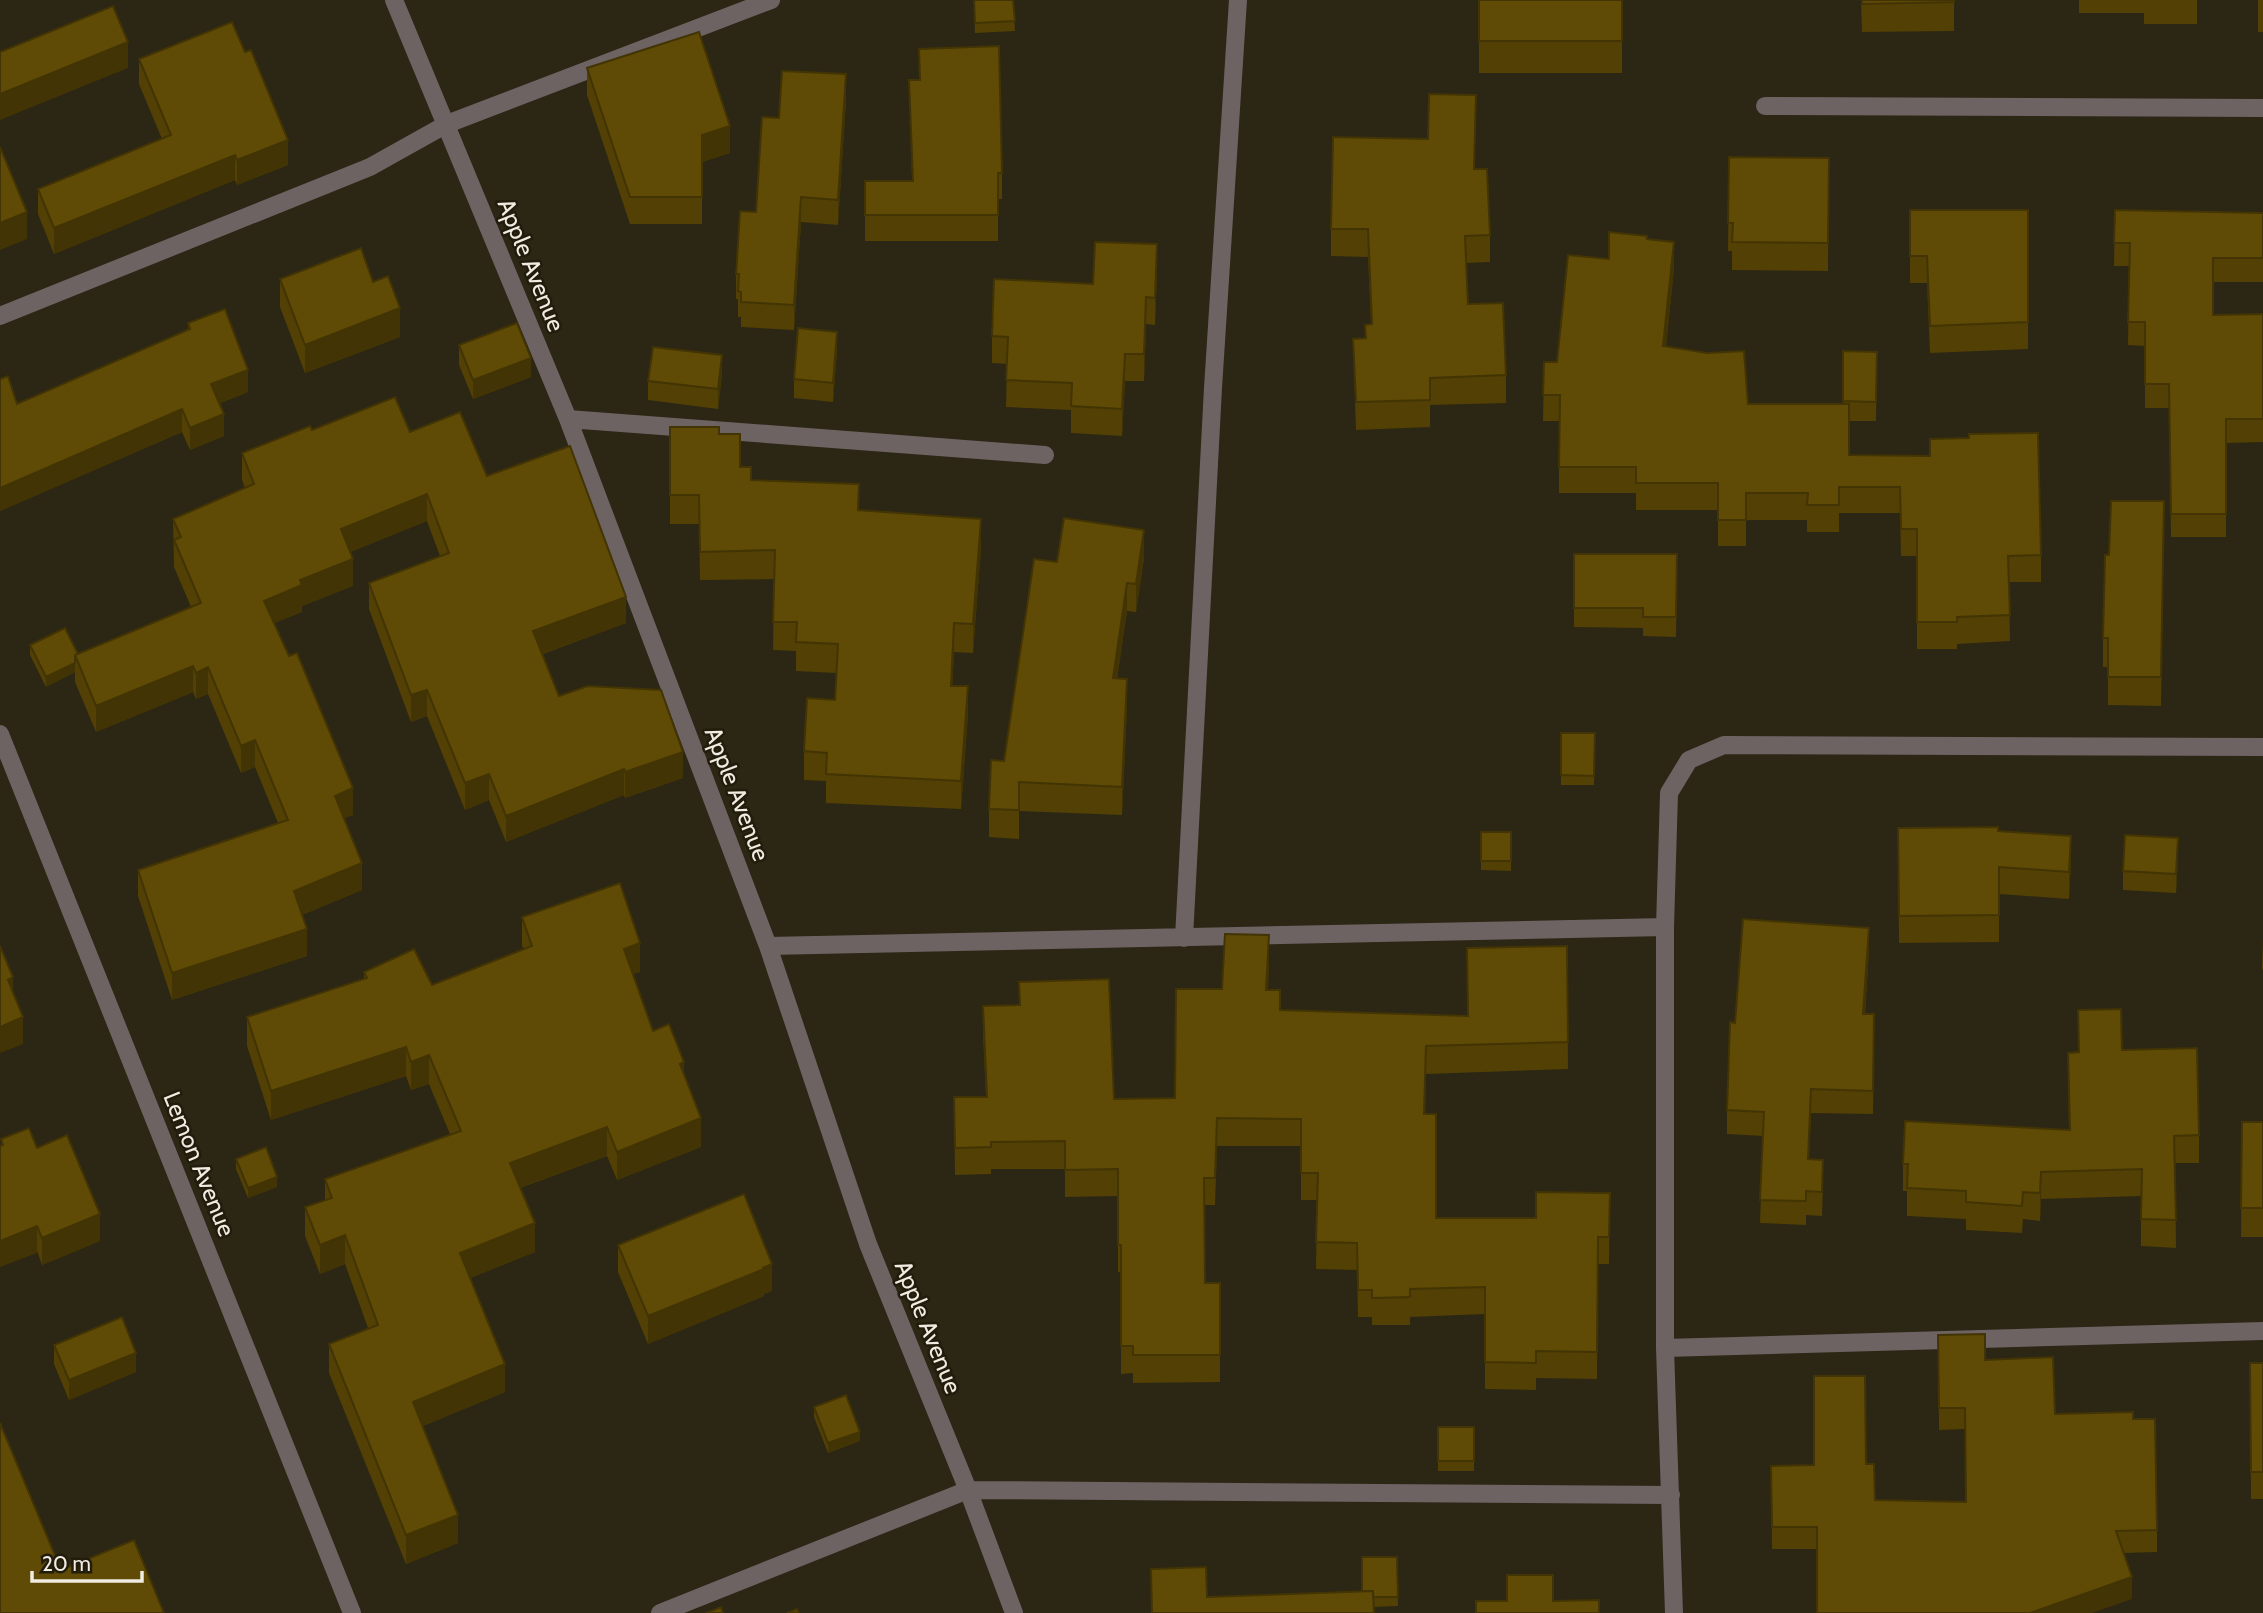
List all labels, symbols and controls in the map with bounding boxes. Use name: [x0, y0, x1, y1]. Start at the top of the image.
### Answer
street label: Apple Avenue: [492, 194, 571, 336]
street label: Apple Avenue: [699, 723, 776, 865]
street label: Lemon Avenue: [157, 1087, 242, 1240]
street label: Apple Avenue: [889, 1256, 968, 1398]
scale bar: [32, 1540, 142, 1584]
text: 20 m: [42, 1551, 91, 1576]

